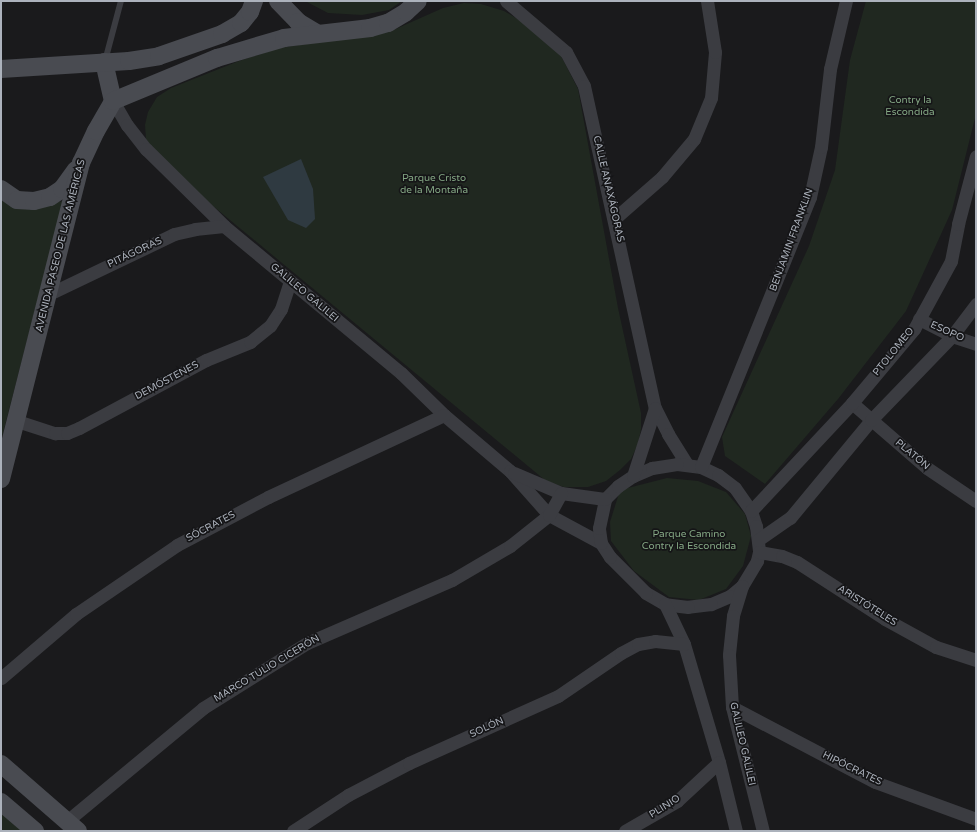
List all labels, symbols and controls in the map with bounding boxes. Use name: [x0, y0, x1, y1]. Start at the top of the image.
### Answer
park label: Contry la Escondida: [885, 94, 935, 118]
street label: CALLE ANAXÁGORAS: [590, 135, 626, 243]
street label: AVENIDA PASEO DE LAS AMÉRICAS: [34, 158, 88, 334]
park label: Parque Cristo de la Montaña: [400, 172, 468, 196]
street label: BENJAMIN FRANKLIN: [768, 187, 816, 293]
street label: PITÁGORAS: [106, 235, 164, 271]
street label: GALILEO GALILEI: [268, 261, 340, 325]
street label: ESOPO: [928, 319, 966, 345]
street label: PTOLOMEO: [871, 325, 917, 379]
street label: DEMÓSTENES: [133, 359, 201, 403]
street label: PLATÓN: [892, 437, 932, 473]
street label: SÓCRATES: [184, 509, 238, 545]
park label: Parque Camino Contry la Escondida: [642, 528, 736, 552]
street label: ARISTÓTELES: [835, 583, 899, 629]
street label: MARCO TULIO CICERÓN: [212, 633, 322, 705]
street label: GALILEO GALILEI: [727, 701, 757, 787]
street label: SOLÓN: [468, 715, 506, 741]
street label: HIPÓCRATES: [820, 749, 884, 789]
street label: PLINIO: [647, 793, 683, 821]

